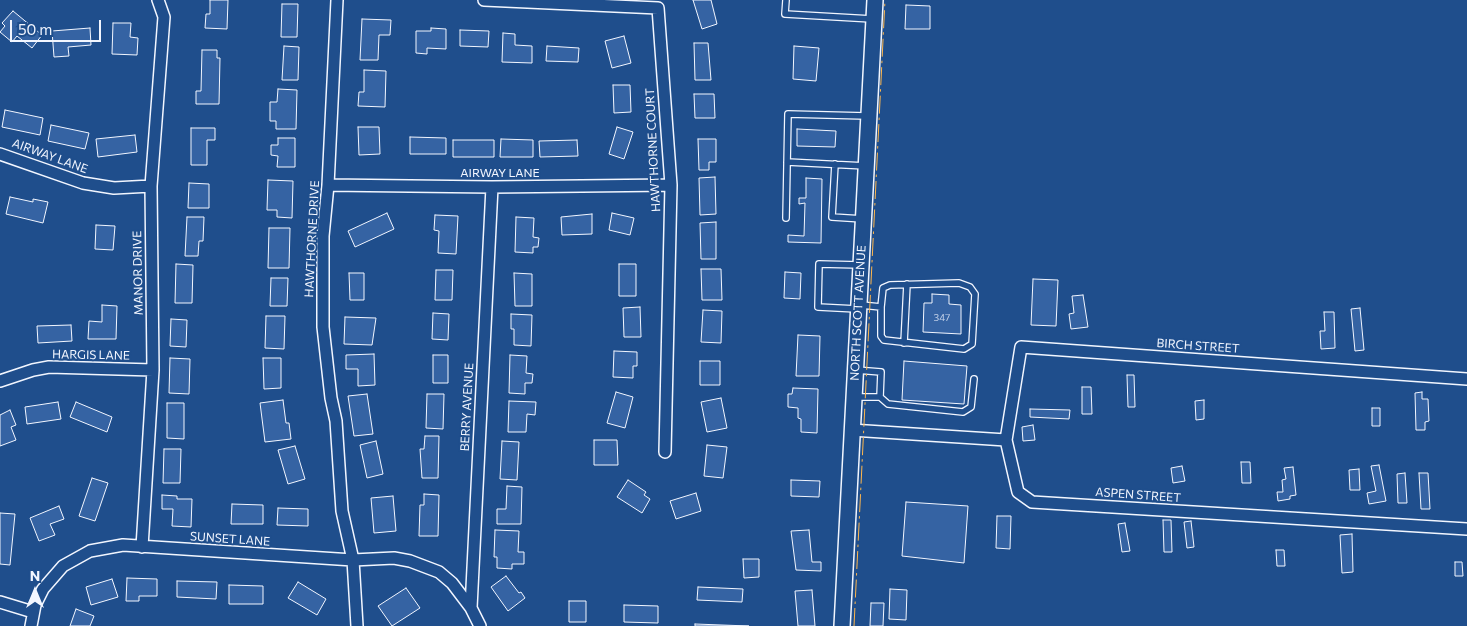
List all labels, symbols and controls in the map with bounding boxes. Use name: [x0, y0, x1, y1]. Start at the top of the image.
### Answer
scale bar: [12, 10, 104, 42]
text: 50 m: [18, 20, 52, 38]
street label: HAWTHORNE COURT: [643, 88, 663, 212]
street label: AIRWAY LANE: [10, 136, 90, 176]
street label: AIRWAY LANE: [460, 166, 540, 180]
street label: HAWTHORNE DRIVE: [302, 180, 322, 298]
street label: MANOR DRIVE: [130, 231, 146, 315]
street label: NORTH SCOTT AVENUE: [847, 245, 869, 381]
house number: 347: [934, 312, 950, 324]
street label: BIRCH STREET: [1156, 336, 1240, 356]
street label: HARGIS LANE: [52, 347, 130, 363]
street label: BERRY AVENUE: [457, 362, 477, 452]
street label: ASPEN STREET: [1095, 485, 1181, 505]
street label: SUNSET LANE: [189, 529, 271, 549]
north arrow: [10, 566, 60, 616]
text: N: [30, 567, 40, 584]

